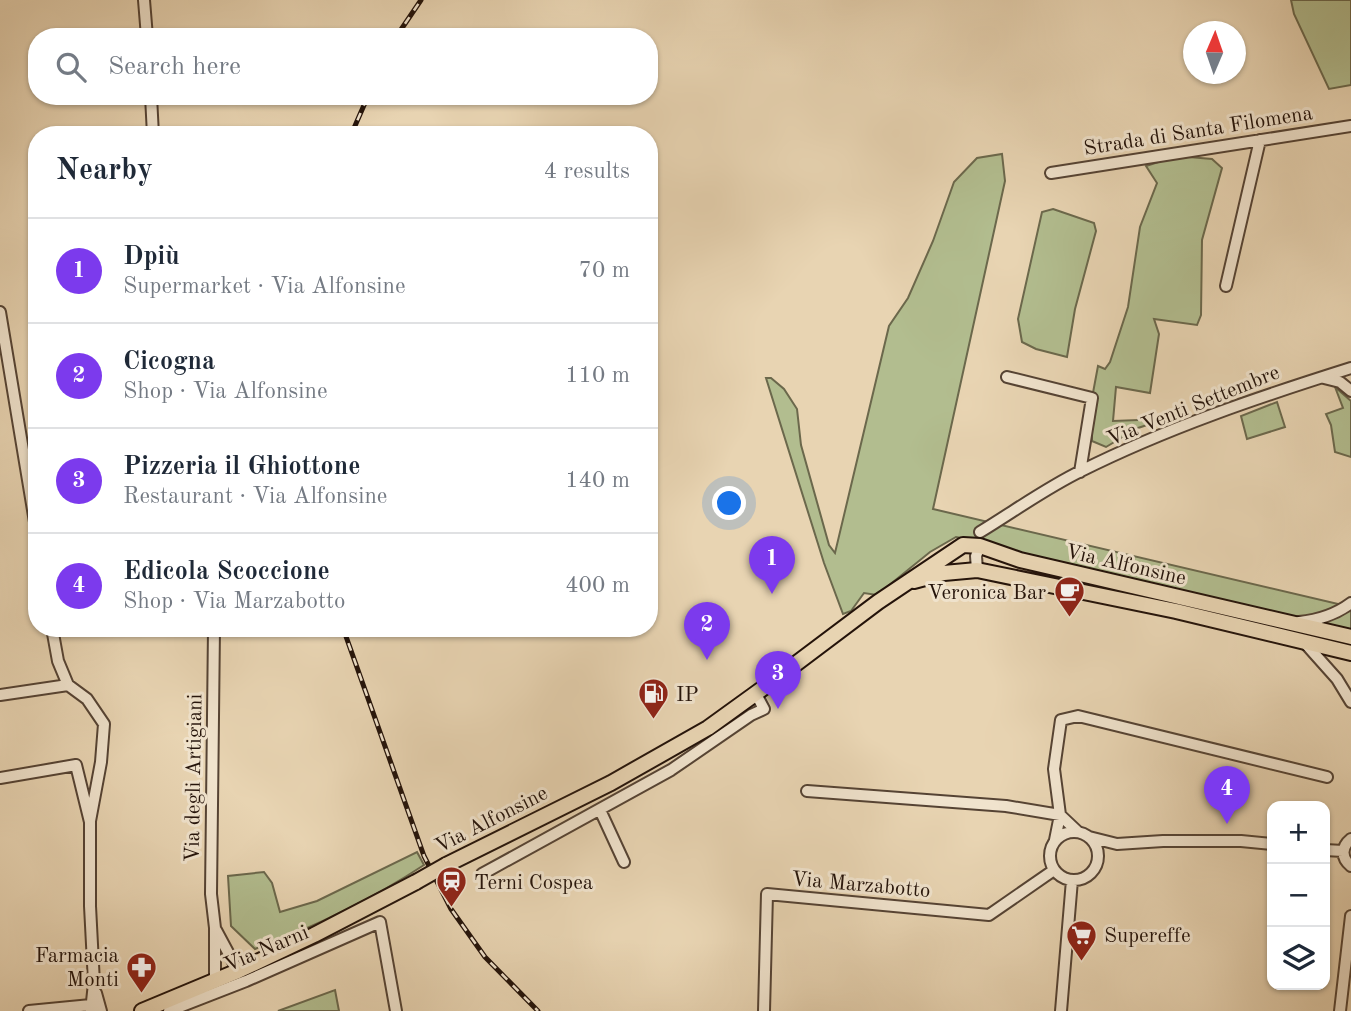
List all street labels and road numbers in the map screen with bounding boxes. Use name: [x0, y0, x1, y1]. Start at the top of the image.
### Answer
street label: Strada di Santa Filomena: [1082, 103, 1314, 160]
street label: Via Venti Settembre: [1104, 362, 1283, 451]
street label: Via Alfonsine: [1063, 541, 1188, 590]
street label: Via degli Artigiani: [183, 694, 206, 862]
street label: Via Alfonsine: [432, 783, 551, 858]
street label: Via Marzabotto: [790, 869, 931, 902]
street label: Via Narni: [221, 922, 312, 977]

